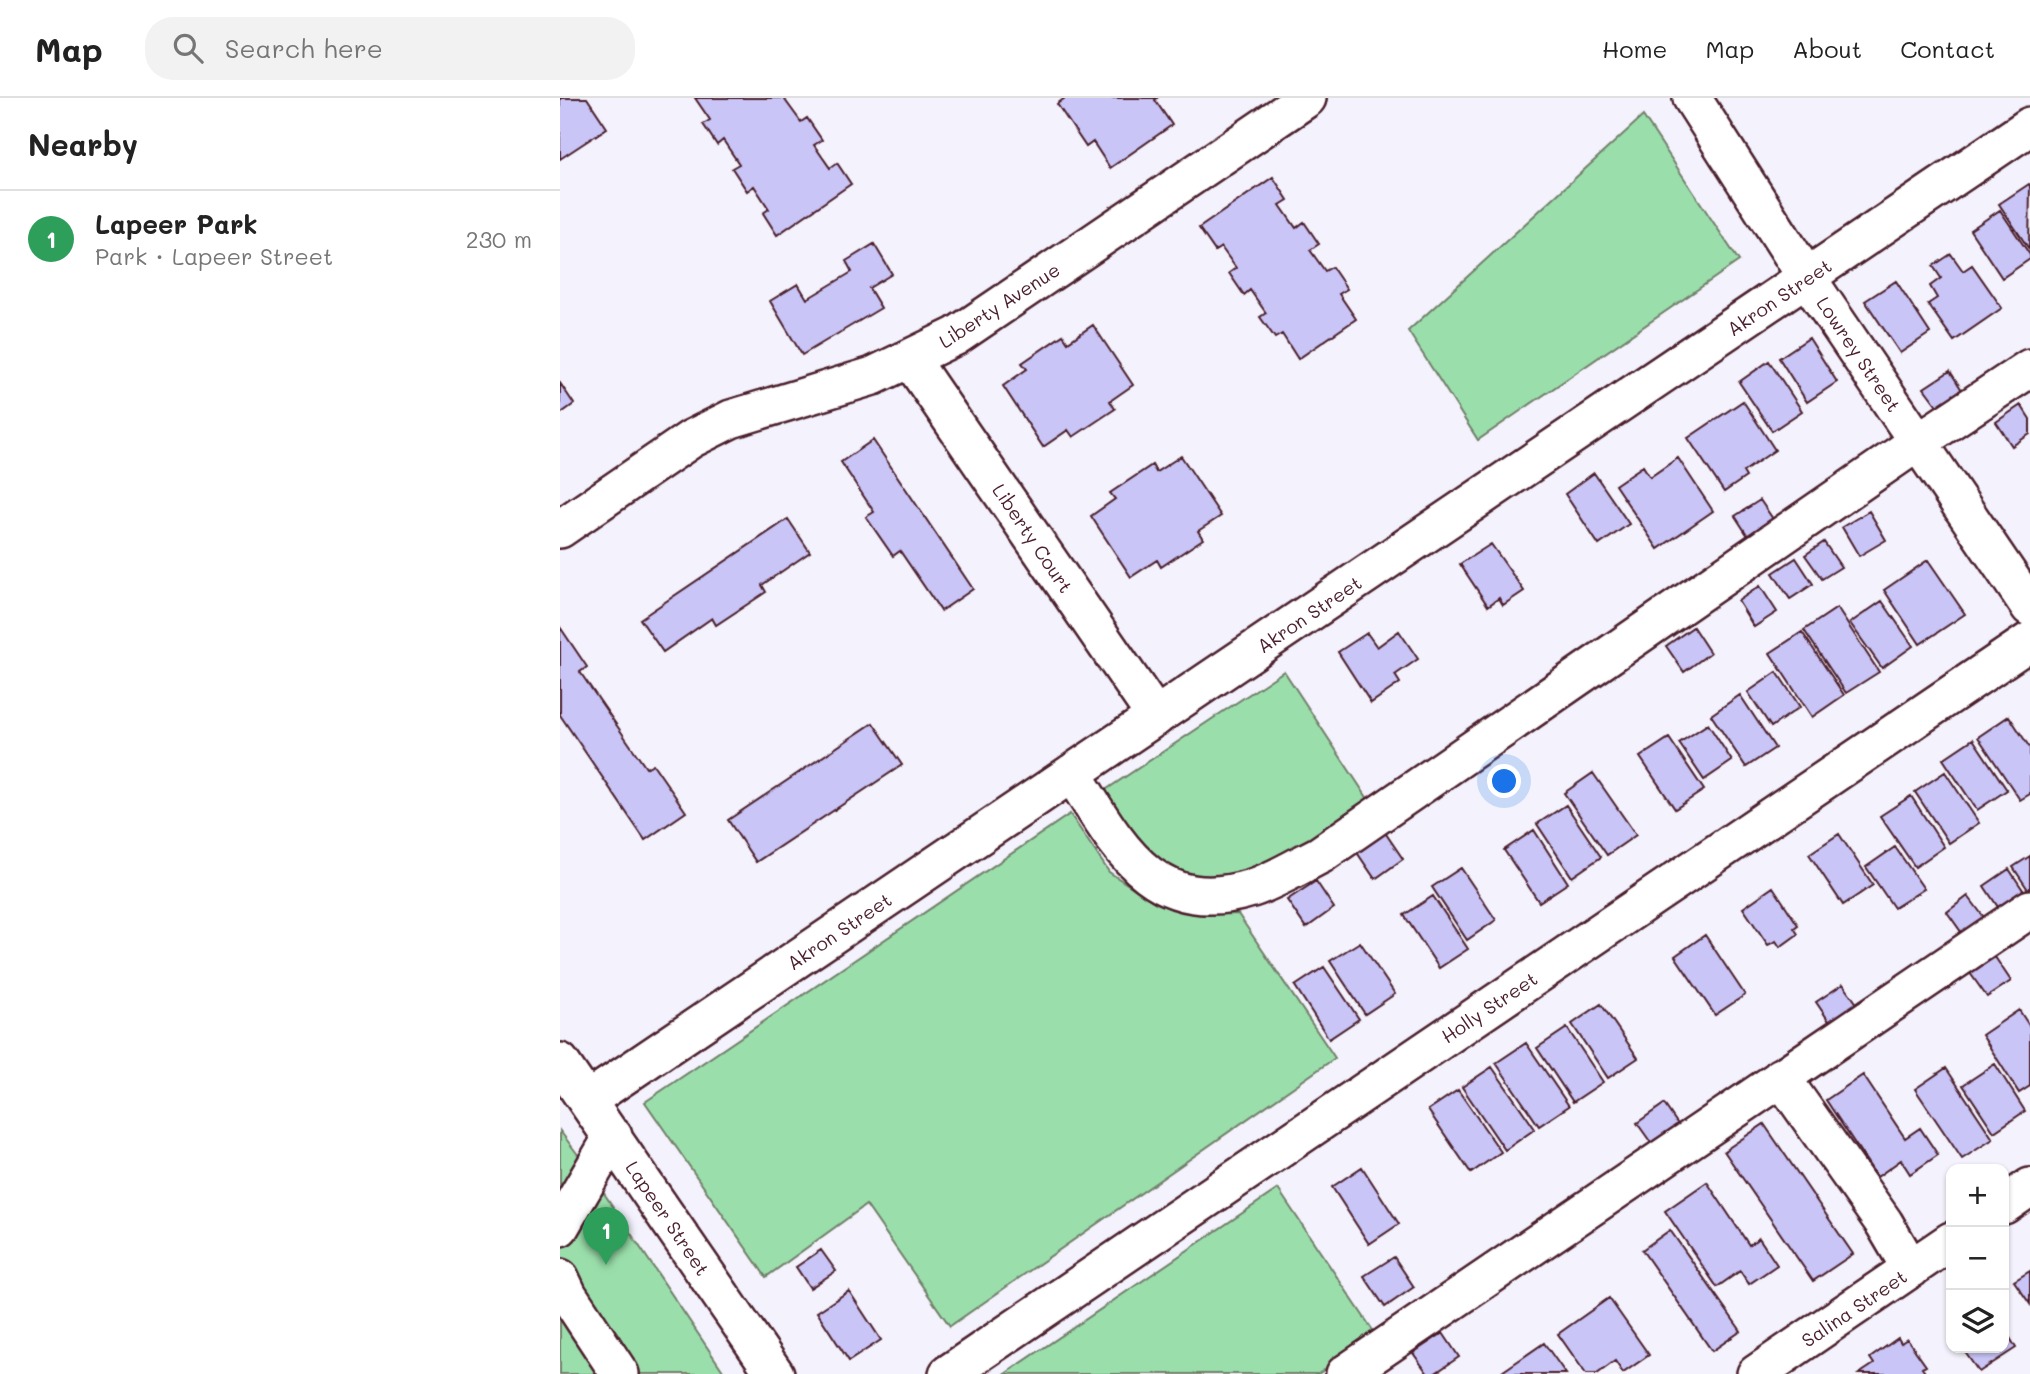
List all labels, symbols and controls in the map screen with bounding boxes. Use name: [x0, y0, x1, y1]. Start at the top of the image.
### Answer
search box: [145, 17, 635, 80]
text: Map: [35, 27, 103, 70]
icon: search: [169, 29, 207, 67]
text: Search here: [225, 31, 383, 65]
text: Home: [1602, 33, 1667, 64]
text: Map: [1705, 33, 1754, 64]
text: About: [1792, 33, 1862, 64]
text: Contact: [1900, 33, 1995, 64]
text: Nearby: [28, 124, 138, 164]
text: Lapeer Park: [95, 207, 258, 241]
text: 1: [46, 224, 56, 254]
text: 230 m: [466, 224, 532, 254]
text: Park · Lapeer Street: [95, 241, 333, 271]
street label: Akron Street: [1722, 253, 1836, 341]
street label: Liberty Avenue: [934, 257, 1064, 353]
street label: Lowrey Street: [1811, 292, 1907, 416]
street label: Liberty Court: [987, 478, 1079, 598]
street label: Akron Street: [1252, 570, 1366, 658]
your location: [1487, 764, 1521, 798]
street label: Akron Street: [782, 887, 896, 975]
street label: Holly Street: [1436, 966, 1542, 1048]
street label: Lapeer Street: [620, 1156, 716, 1280]
map controls: [1946, 1164, 2009, 1353]
button: +: [1946, 1164, 2009, 1227]
pin: 1: [583, 1207, 629, 1265]
button: −: [1946, 1227, 2009, 1290]
street label: Salina Street: [1796, 1264, 1912, 1352]
button: layers: [1946, 1290, 2009, 1353]

